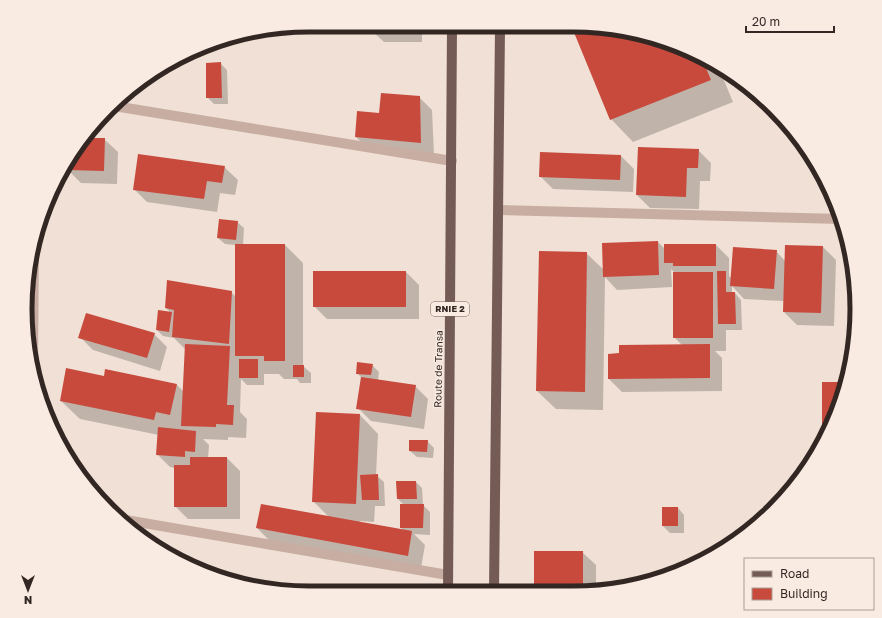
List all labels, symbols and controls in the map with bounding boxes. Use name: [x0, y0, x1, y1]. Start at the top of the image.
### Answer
scale bar: [746, 8, 834, 34]
text: 20 m: [752, 14, 780, 29]
road number: RNIE 2: [431, 302, 469, 316]
street label: Route de Transa: [431, 330, 445, 408]
legend: [744, 558, 874, 610]
text: Road: [780, 566, 809, 581]
north arrow: [8, 570, 48, 610]
text: Building: [780, 586, 828, 601]
text: N: [24, 594, 32, 607]

